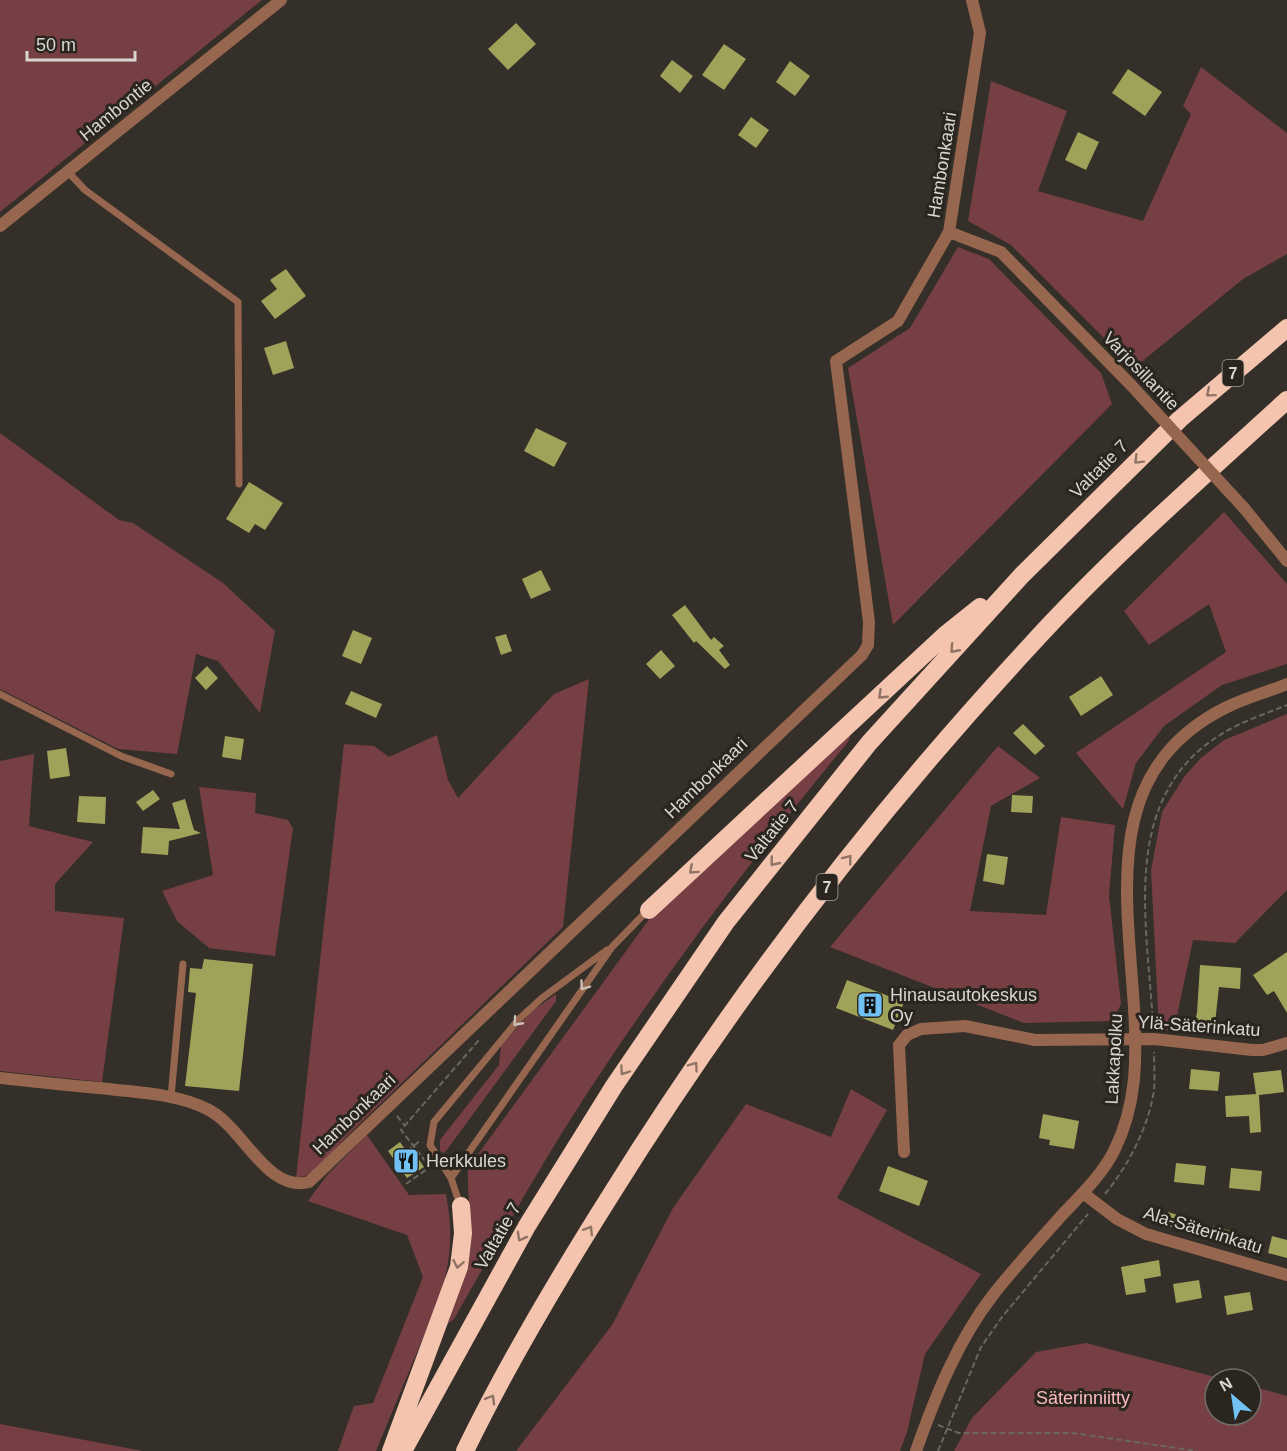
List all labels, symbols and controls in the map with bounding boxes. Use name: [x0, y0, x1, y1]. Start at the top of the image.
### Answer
scale bar: [27, 24, 135, 62]
text: 50 m: [36, 35, 76, 55]
street label: Hambontie: [76, 75, 156, 145]
street label: Hambonkaari: [924, 111, 960, 219]
street label: Varjosillantie: [1099, 328, 1183, 414]
road number: 7: [1222, 360, 1244, 386]
one-way arrow: [1206, 386, 1217, 397]
street label: Valtatie 7: [1066, 436, 1132, 502]
one-way arrow: [1135, 453, 1145, 464]
one-way arrow: [950, 642, 961, 653]
one-way arrow: [878, 687, 889, 698]
street label: Hambonkaari: [661, 734, 751, 822]
street label: Valtatie 7: [741, 796, 803, 866]
one-way arrow: [771, 855, 782, 866]
one-way arrow: [841, 855, 852, 866]
one-way arrow: [689, 863, 699, 874]
road number: 7: [816, 874, 838, 900]
one-way arrow: [581, 979, 592, 990]
place label: Hinausautokeskus Oy: [890, 985, 1037, 1026]
building icon: Hinausautokeskus Oy: [855, 990, 885, 1020]
street label: Ylä-Säterinkatu: [1137, 1012, 1261, 1040]
street label: Lakkapolku: [1102, 1013, 1126, 1105]
one-way arrow: [513, 1015, 524, 1026]
one-way arrow: [687, 1062, 699, 1072]
one-way arrow: [620, 1065, 631, 1076]
street label: Hambonkaari: [309, 1070, 399, 1158]
restaurant icon: Herkkules: [391, 1146, 421, 1176]
place label: Herkkules: [426, 1151, 506, 1171]
street label: Valtatie 7: [471, 1199, 525, 1273]
street label: Ala-Säterinkatu: [1141, 1202, 1265, 1258]
one-way arrow: [581, 1226, 593, 1236]
one-way arrow: [516, 1231, 528, 1241]
one-way arrow: [452, 1259, 465, 1269]
north arrow: [1203, 1367, 1263, 1427]
text: N: [1217, 1374, 1235, 1395]
park label: Säterinniitty: [1036, 1388, 1130, 1408]
one-way arrow: [484, 1395, 496, 1405]

